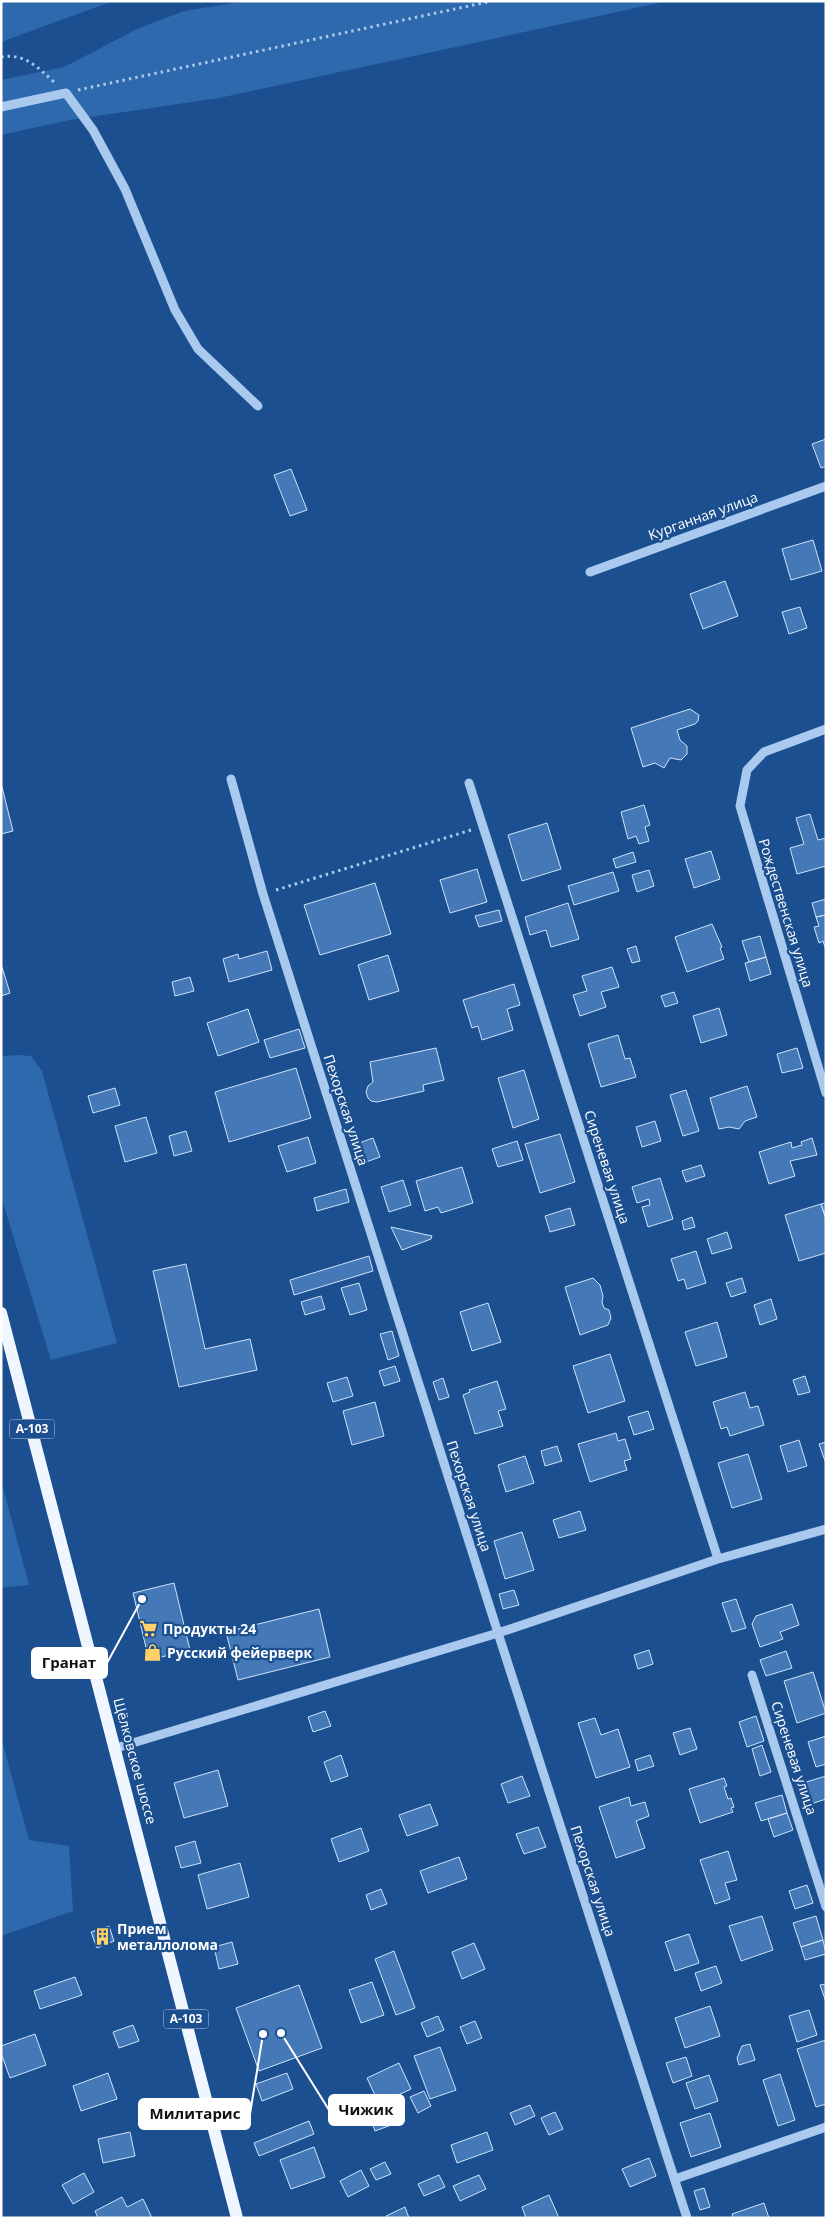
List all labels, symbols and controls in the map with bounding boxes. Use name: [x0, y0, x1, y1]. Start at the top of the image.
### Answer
street label: Курганная улица: [645, 487, 760, 544]
street label: Рождественская улица: [755, 836, 818, 990]
street label: Пехорская улица: [320, 1052, 373, 1168]
street label: Сиреневая улица: [580, 1108, 635, 1226]
road number: А-103: [10, 1420, 54, 1438]
street label: Пехорская улица: [443, 1438, 496, 1554]
supermarket icon: Продукты 24: [139, 1619, 159, 1639]
place label: Продукты 24: [163, 1619, 256, 1638]
shop icon: Русский фейерверк: [143, 1643, 163, 1663]
place label: Русский фейерверк: [167, 1643, 312, 1662]
callout: Гранат: [32, 1648, 107, 1678]
text: Гранат: [42, 1652, 96, 1672]
street label: Щёлковское шоссе: [109, 1696, 162, 1826]
street label: Сиреневая улица: [767, 1699, 822, 1817]
street label: Пехорская улица: [567, 1823, 620, 1939]
place label: Прием металлолома: [117, 1919, 218, 1954]
building icon: Прием металлолома: [93, 1927, 113, 1947]
road number: А-103: [164, 2010, 208, 2028]
callout: Чижик: [329, 2095, 404, 2125]
callout: Милитарис: [139, 2099, 250, 2129]
text: Чижик: [339, 2099, 394, 2119]
text: Милитарис: [150, 2103, 241, 2123]

